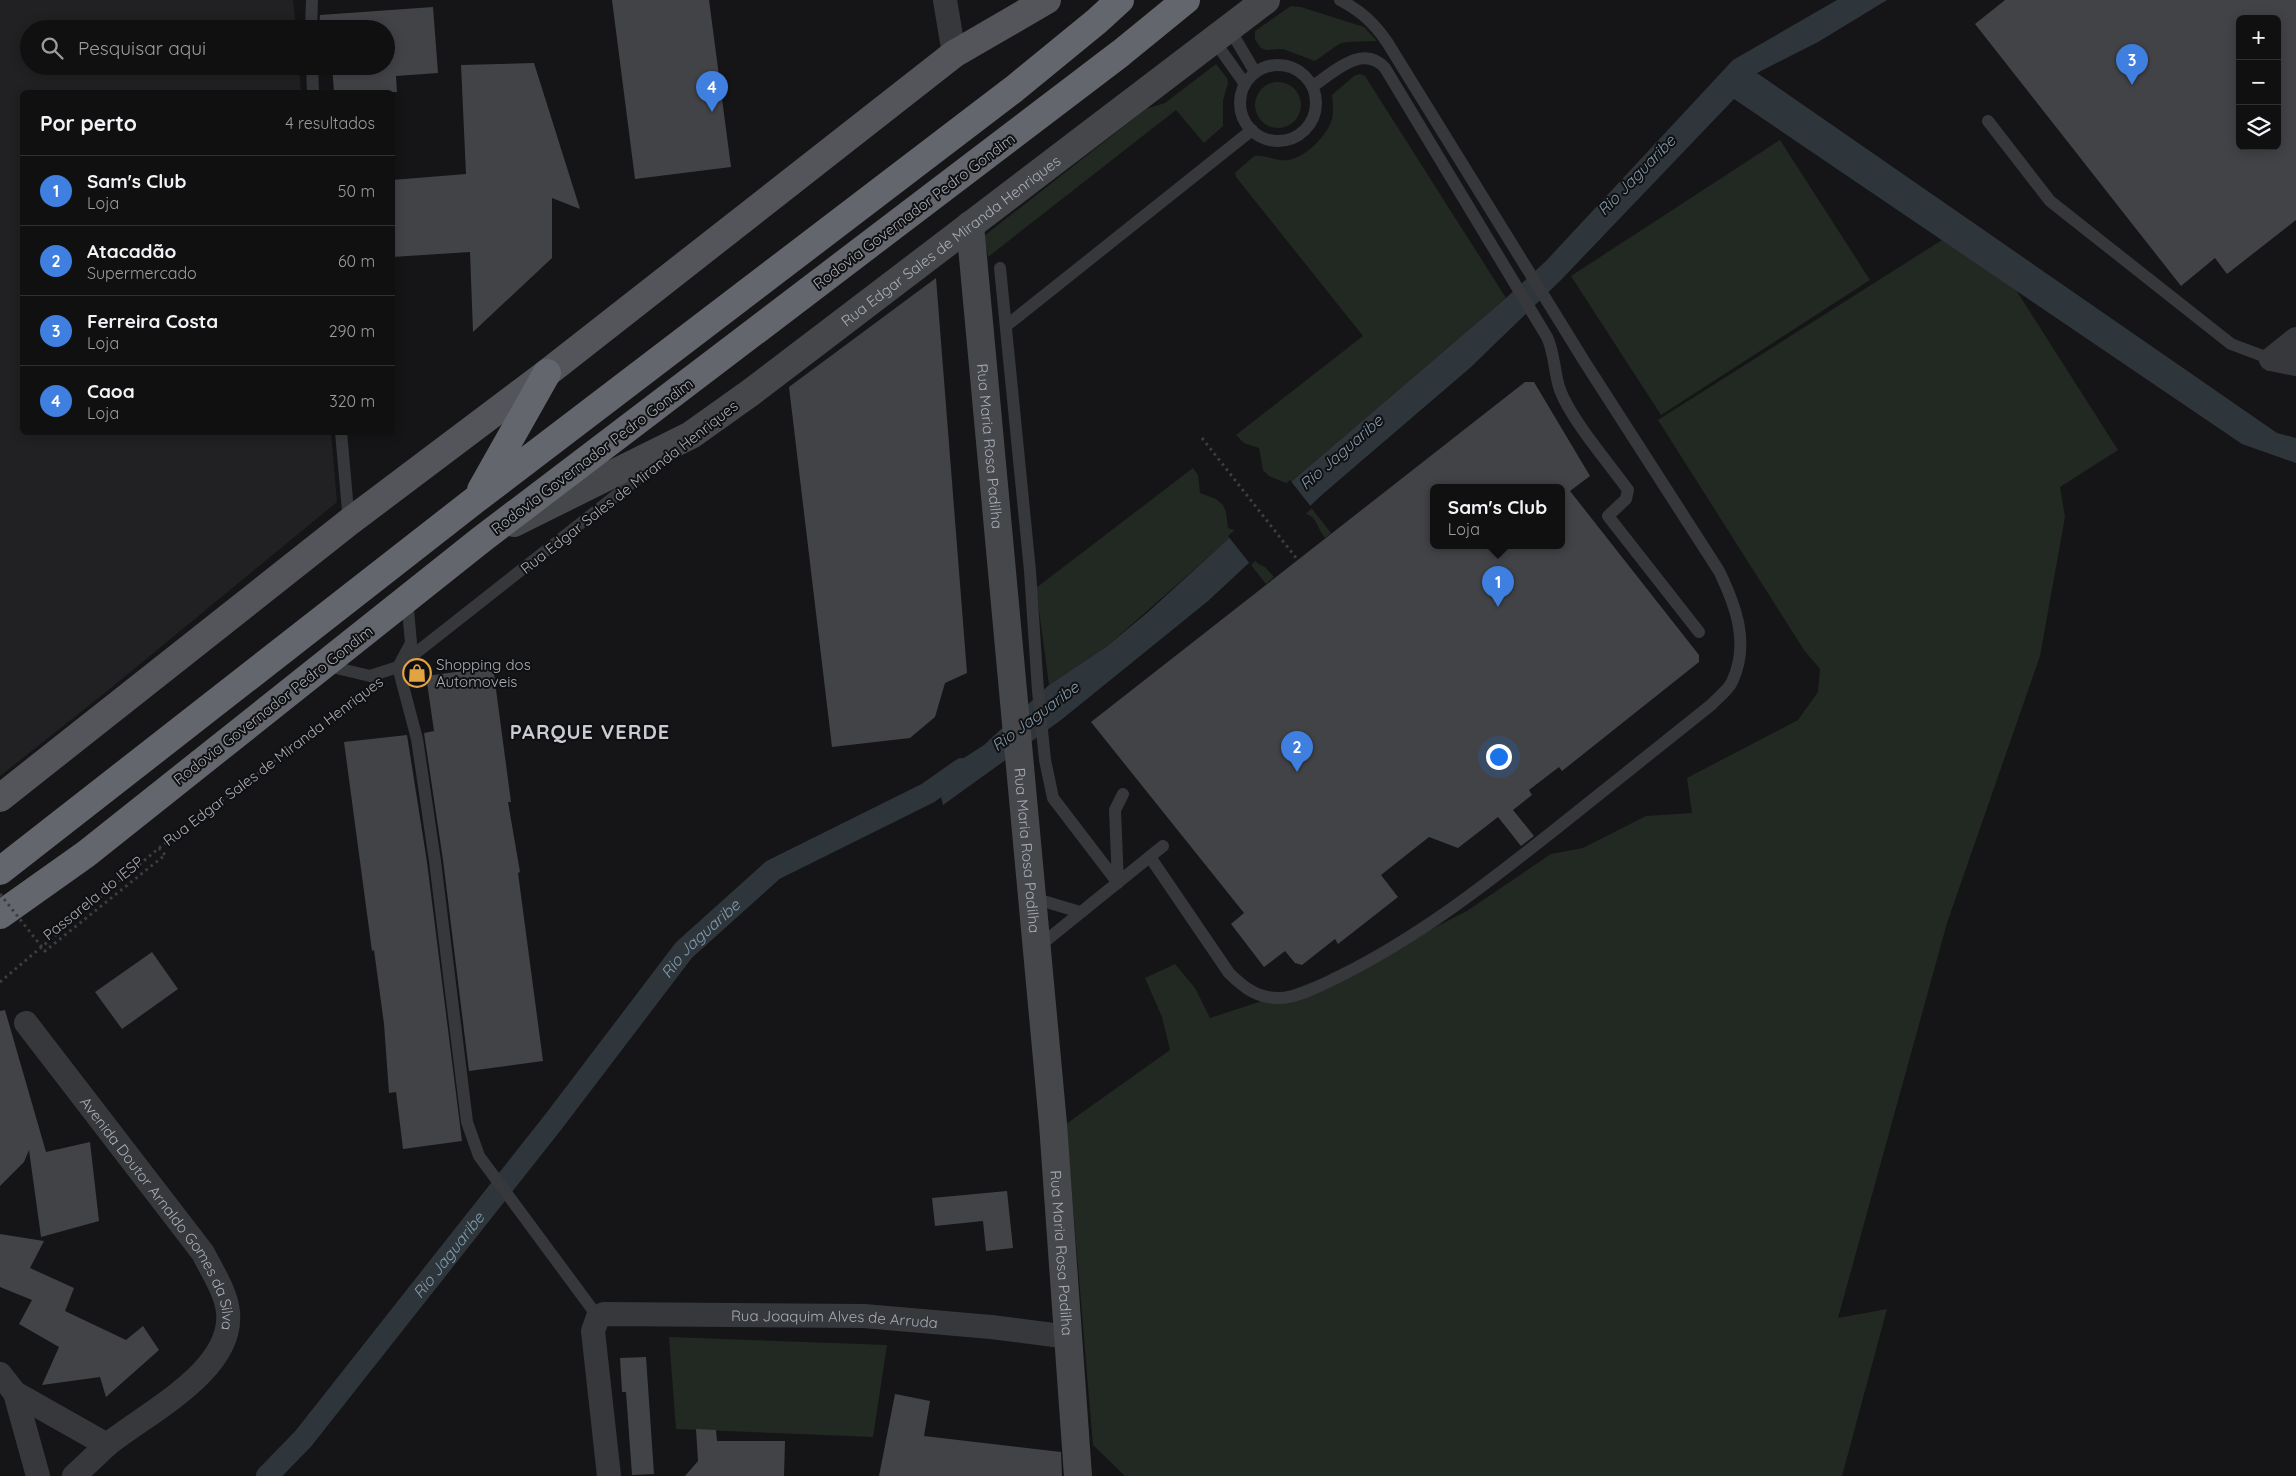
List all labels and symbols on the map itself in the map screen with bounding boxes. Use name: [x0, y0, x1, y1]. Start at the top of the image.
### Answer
pin: 3: [2116, 44, 2148, 85]
pin: 4: [696, 71, 728, 112]
street label: Rodovia Governador Pedro Gondim: [809, 129, 1019, 293]
water label: Rio Jaguaribe: [1593, 130, 1680, 219]
street label: Rua Edgar Sales de Miranda Henriques: [837, 151, 1064, 330]
street label: Rua Maria Rosa Padilha: [973, 362, 1008, 530]
street label: Rodovia Governador Pedro Gondim: [487, 374, 697, 538]
street label: Rua Edgar Sales de Miranda Henriques: [516, 396, 742, 578]
water label: Rio Jaguaribe: [1295, 410, 1388, 494]
pin: 1: [1482, 566, 1514, 607]
street label: Rodovia Governador Pedro Gondim: [169, 621, 377, 789]
place label: Shopping dos Automoveis: [436, 655, 531, 691]
shop icon: Shopping dos Automoveis: [402, 658, 432, 688]
street label: Rua Edgar Sales de Miranda Henriques: [159, 672, 387, 850]
water label: Rio Jaguaribe: [987, 676, 1083, 755]
district label: PARQUE VERDE: [510, 719, 670, 744]
pin: 2: [1281, 731, 1313, 772]
your location: [1486, 744, 1512, 770]
street label: Rua Maria Rosa Padilha: [1011, 767, 1045, 934]
street label: Passarela do IESP: [39, 852, 147, 944]
water label: Rio Jaguaribe: [656, 894, 745, 982]
street label: Avenida Doutor Arnaldo Gomes da Silva: [76, 1092, 238, 1332]
street label: Rua Maria Rosa Padilha: [1047, 1169, 1078, 1336]
water label: Rio Jaguaribe: [408, 1207, 489, 1302]
street label: Rua Joaquim Alves de Arruda: [731, 1305, 939, 1332]

